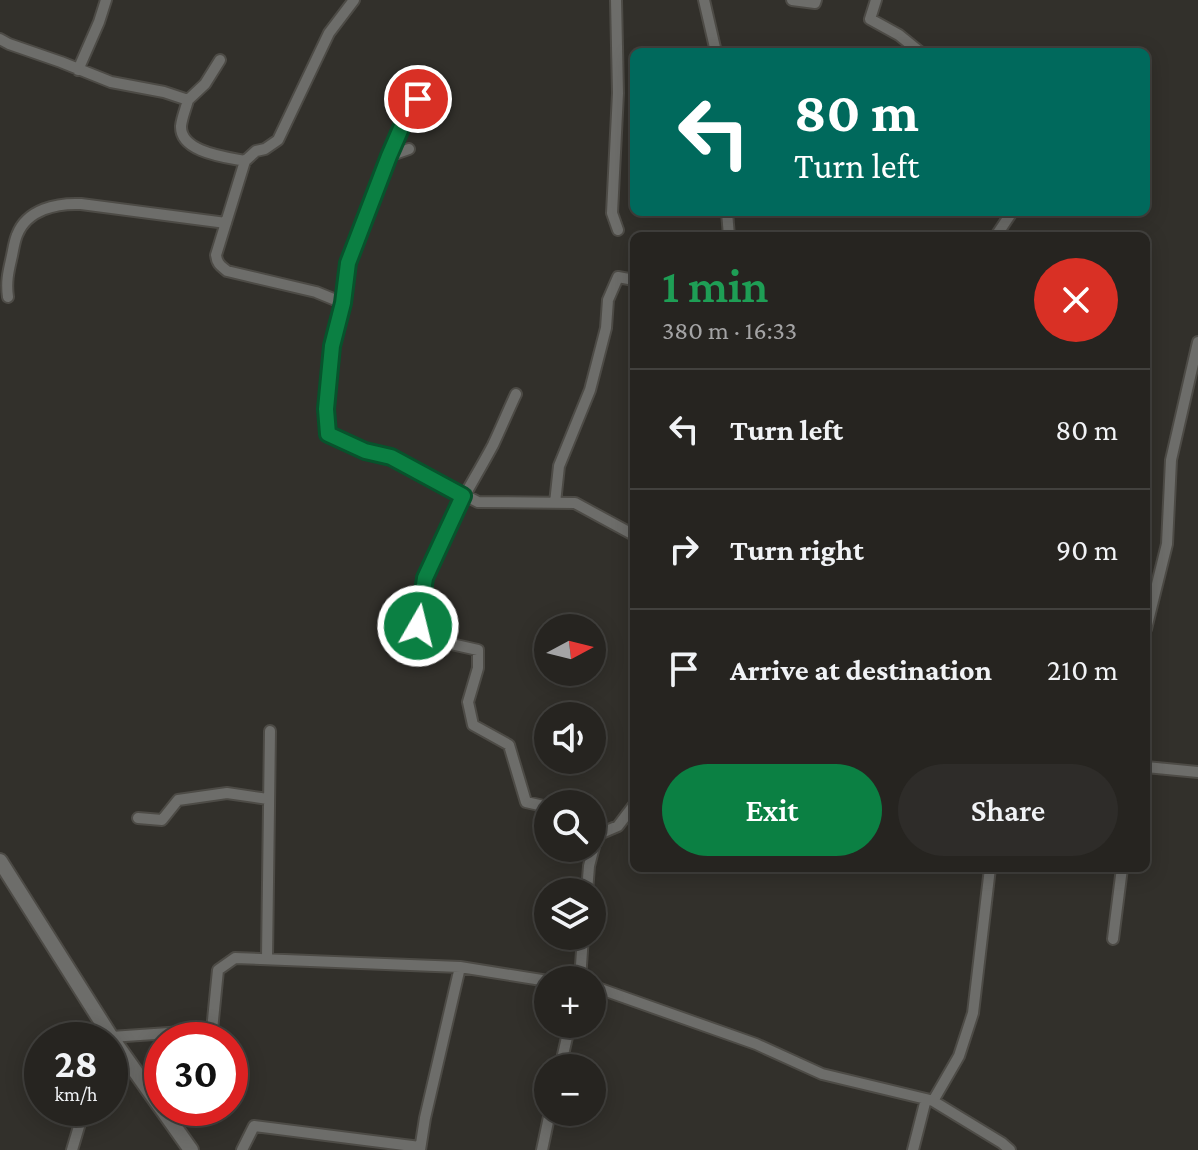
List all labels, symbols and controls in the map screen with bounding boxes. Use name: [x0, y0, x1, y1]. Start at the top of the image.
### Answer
pin: [384, 65, 452, 133]
icon: arrive: [396, 77, 440, 121]
icon: left: [662, 80, 766, 184]
text: 80 m: [794, 81, 919, 143]
text: Turn left: [794, 146, 919, 186]
button: close: [1034, 258, 1118, 342]
text: 1 min: [662, 259, 769, 312]
text: 380 m · 16:33: [662, 316, 797, 345]
icon: left: [662, 407, 706, 451]
text: Turn left: [730, 413, 843, 446]
text: 80 m: [1055, 413, 1118, 446]
icon: right: [662, 527, 706, 571]
text: Turn right: [730, 533, 864, 566]
text: 90 m: [1056, 533, 1118, 566]
position arrow: [376, 584, 460, 668]
north arrow: [534, 614, 606, 686]
map controls: [534, 614, 606, 1126]
icon: arrive: [662, 647, 706, 691]
text: Arrive at destination: [730, 653, 992, 686]
text: 210 m: [1047, 653, 1118, 686]
button: sound: [534, 702, 606, 774]
button: Exit: [662, 764, 882, 856]
button: Share: [898, 764, 1118, 856]
button: search: [534, 790, 606, 862]
button: layers: [534, 878, 606, 950]
button: +: [534, 966, 606, 1038]
speed limit sign: 30: [144, 1022, 248, 1126]
text: 28: [54, 1041, 98, 1086]
button: −: [534, 1054, 606, 1126]
text: km/h: [54, 1083, 98, 1105]

